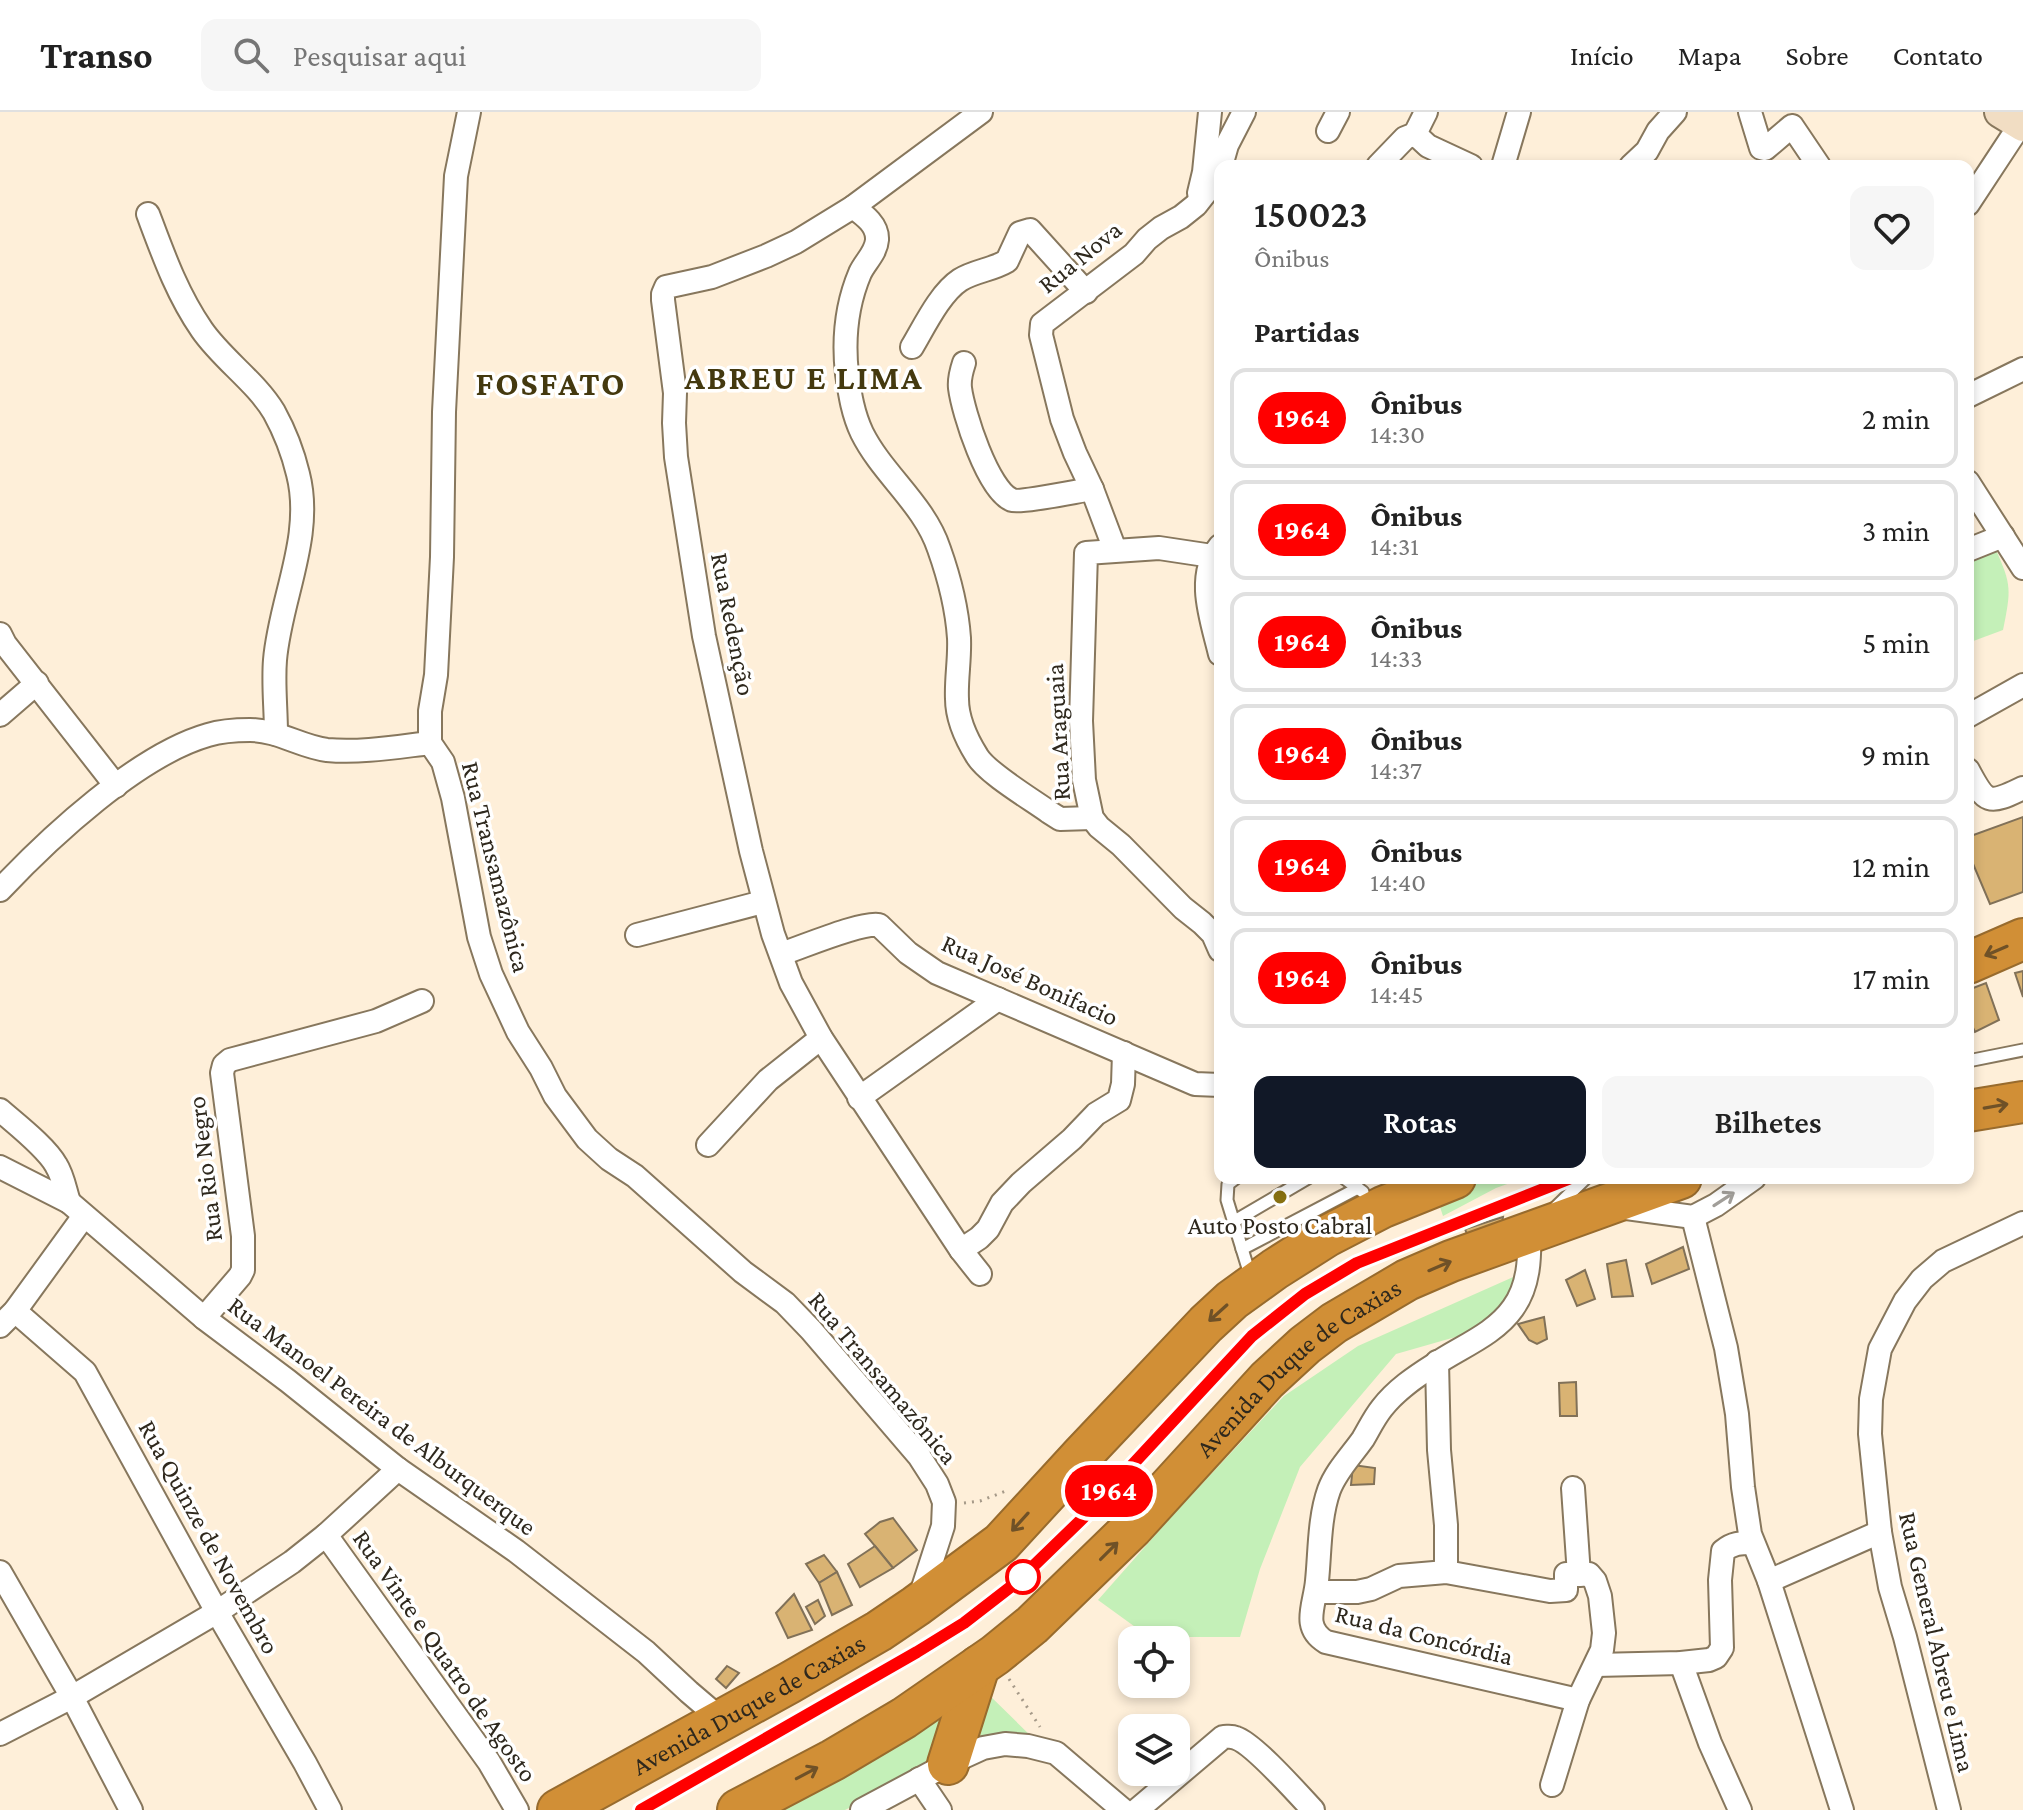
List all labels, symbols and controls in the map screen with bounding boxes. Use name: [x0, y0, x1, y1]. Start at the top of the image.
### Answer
search box: [201, 19, 761, 91]
icon: search: [229, 33, 273, 77]
text: Transo: [40, 34, 153, 76]
text: Pesquisar aqui: [293, 39, 466, 72]
text: Início: [1570, 40, 1634, 71]
text: Mapa: [1678, 40, 1742, 71]
text: Sobre: [1786, 40, 1849, 71]
text: Contato: [1893, 40, 1983, 71]
button: heart: [1850, 186, 1934, 270]
text: 150023: [1254, 193, 1368, 235]
street label: Rua Nova: [1033, 215, 1127, 299]
text: Ônibus: [1254, 244, 1330, 273]
text: Partidas: [1254, 315, 1360, 348]
district label: ABREU E LIMA: [683, 359, 924, 396]
district label: FOSFATO: [476, 365, 626, 402]
text: Ônibus: [1370, 387, 1462, 420]
text: 1964: [1274, 402, 1330, 433]
text: 2 min: [1862, 402, 1930, 435]
text: 14:30: [1370, 420, 1425, 449]
text: Ônibus: [1370, 499, 1462, 532]
text: 1964: [1274, 514, 1330, 545]
text: 3 min: [1862, 514, 1930, 547]
text: 14:31: [1370, 532, 1419, 561]
street label: Rua Redenção: [705, 550, 761, 698]
text: Ônibus: [1370, 611, 1462, 644]
text: 1964: [1274, 626, 1330, 657]
text: 5 min: [1862, 626, 1930, 659]
text: 14:33: [1370, 644, 1423, 673]
street label: Rua Araguaia: [1040, 663, 1076, 801]
text: Ônibus: [1370, 723, 1462, 756]
text: 1964: [1274, 738, 1330, 769]
text: 9 min: [1861, 738, 1930, 771]
text: 14:37: [1370, 756, 1422, 785]
street label: Rua Transamazônica: [456, 759, 536, 975]
text: Ônibus: [1370, 835, 1462, 868]
text: 1964: [1274, 850, 1330, 881]
text: 12 min: [1852, 850, 1930, 883]
text: 14:40: [1370, 868, 1426, 897]
street label: Rua José Bonifacio: [937, 928, 1123, 1032]
one-way arrow: [1984, 945, 2008, 960]
text: Ônibus: [1370, 947, 1462, 980]
text: 1964: [1274, 962, 1330, 993]
text: 17 min: [1853, 962, 1930, 995]
text: 14:45: [1370, 980, 1423, 1009]
button: Rotas: [1254, 1076, 1586, 1168]
button: Bilhetes: [1602, 1076, 1934, 1168]
street label: Rua Rio Negro: [182, 1095, 228, 1243]
one-way arrow: [1982, 1098, 2008, 1113]
marker: Auto Posto Cabral: [1271, 1188, 1289, 1206]
one-way arrow: [1713, 1191, 1735, 1208]
place label: Auto Posto Cabral: [1188, 1211, 1372, 1240]
one-way arrow: [1427, 1258, 1452, 1273]
street label: Avenida Duque de Caxias: [1190, 1272, 1406, 1463]
street label: Rua Transamazônica: [802, 1286, 964, 1470]
street label: Rua Manoel Pereira de Alburquerque: [222, 1291, 542, 1541]
one-way arrow: [1209, 1303, 1229, 1321]
street label: Rua Quinze de Novembro: [133, 1415, 285, 1659]
line badge: 1964: [1053, 1465, 1165, 1517]
text: 1964: [1081, 1475, 1137, 1506]
street label: Rua General Abreu e Lima: [1893, 1509, 1981, 1775]
one-way arrow: [1012, 1511, 1030, 1531]
street label: Rua Vinte e Quatro de Agosto: [347, 1524, 543, 1788]
one-way arrow: [1099, 1541, 1118, 1561]
unlabelled marker: [1006, 1560, 1040, 1594]
street label: Rua da Concórdia: [1332, 1599, 1516, 1671]
map controls: [1118, 1626, 1190, 1786]
button: locate: [1118, 1626, 1190, 1698]
street label: Avenida Duque de Caxias: [627, 1628, 870, 1781]
button: layers: [1118, 1714, 1190, 1786]
one-way arrow: [795, 1765, 819, 1781]

